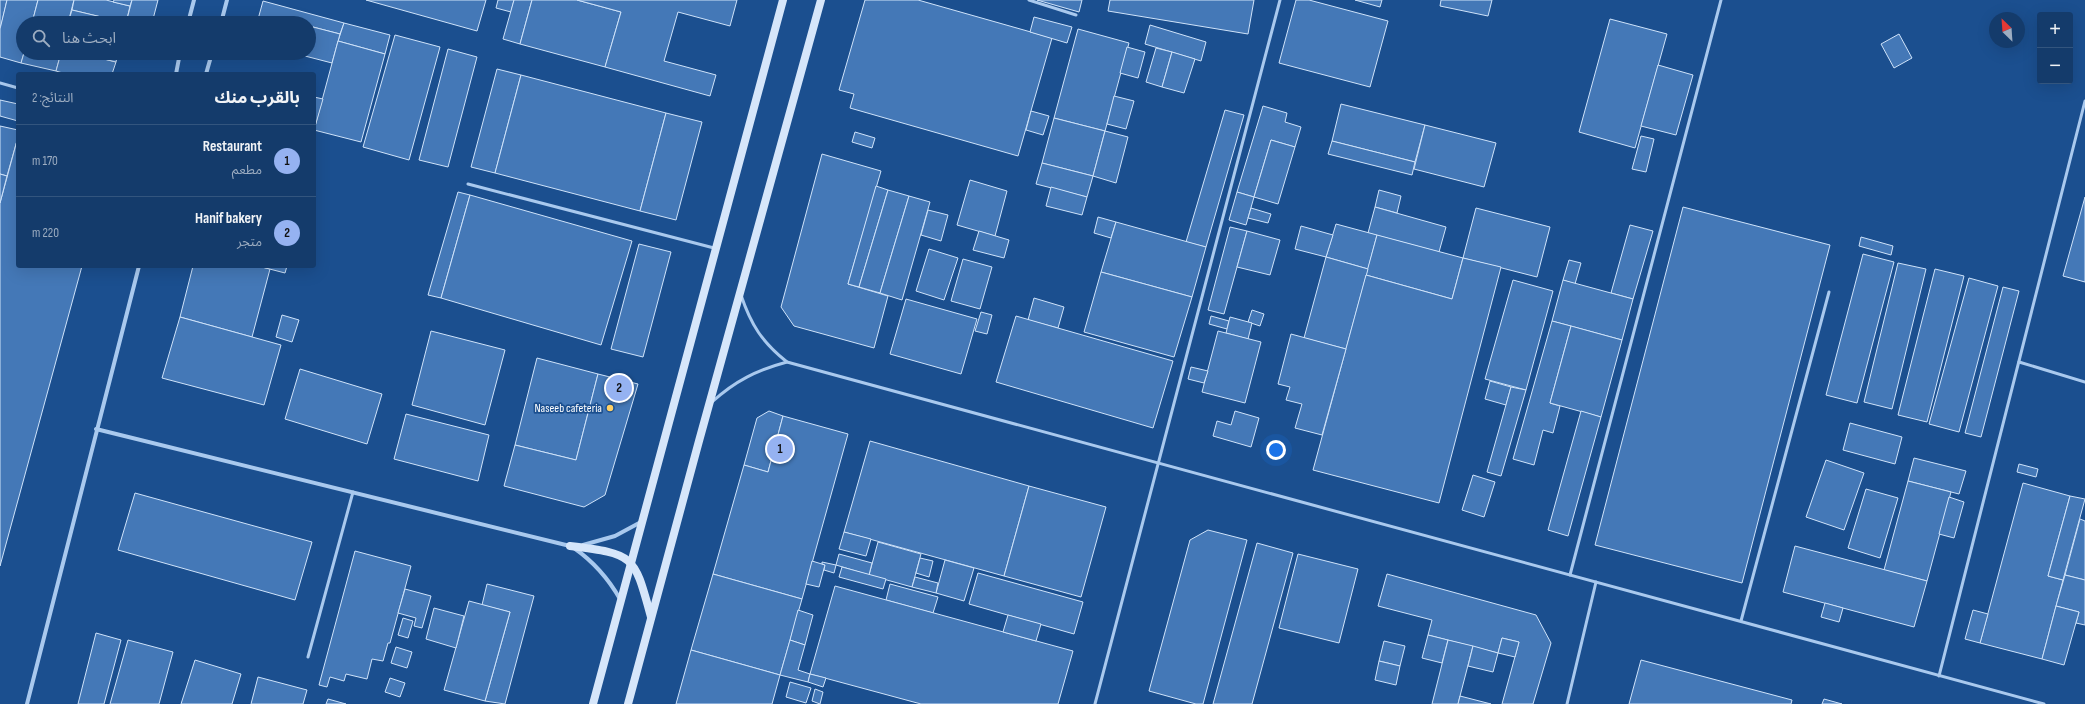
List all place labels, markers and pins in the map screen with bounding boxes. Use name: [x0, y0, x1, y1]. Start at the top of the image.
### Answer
pin: 2: [606, 373, 632, 403]
place label: Naseeb cafeteria: [534, 401, 602, 416]
marker: Naseeb cafeteria: [605, 403, 615, 413]
pin: 1: [767, 434, 793, 464]

